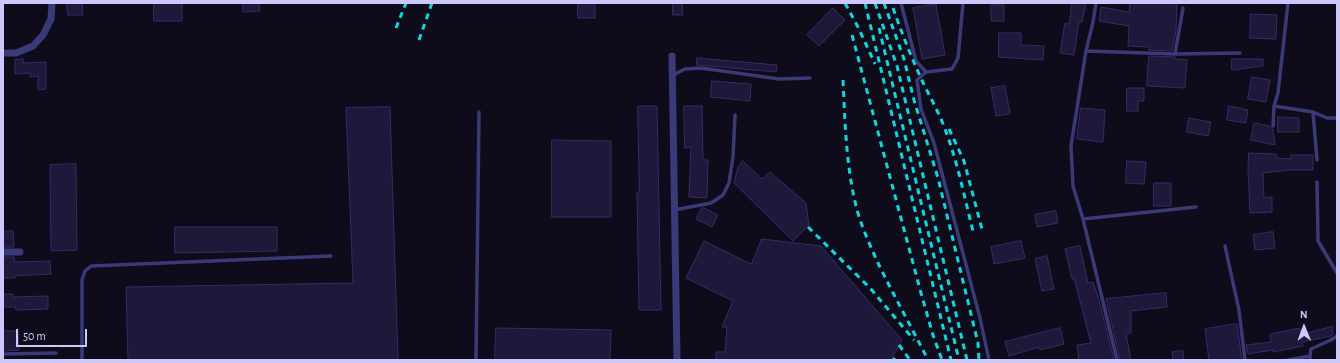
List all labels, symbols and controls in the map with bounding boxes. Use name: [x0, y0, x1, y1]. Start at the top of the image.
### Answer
north arrow: [1284, 307, 1324, 347]
text: N: [1300, 309, 1308, 320]
scale bar: [18, 321, 89, 347]
text: 50 m: [23, 330, 46, 342]

